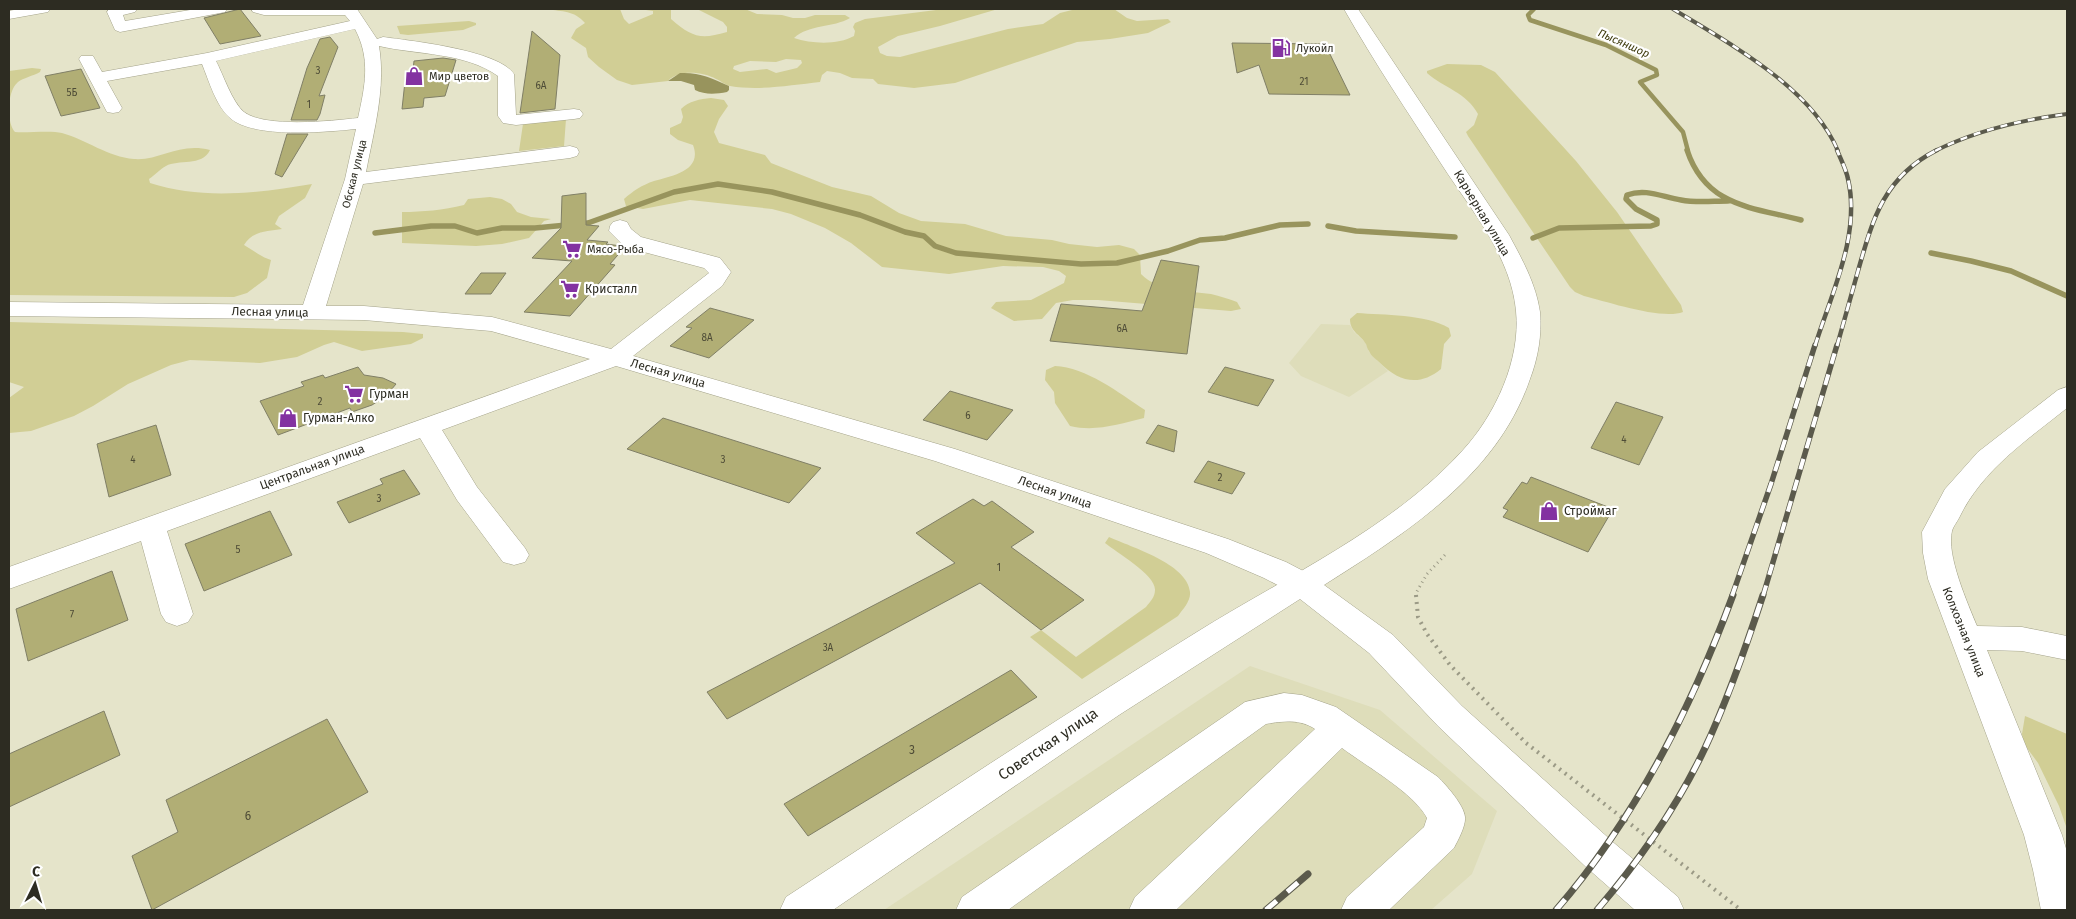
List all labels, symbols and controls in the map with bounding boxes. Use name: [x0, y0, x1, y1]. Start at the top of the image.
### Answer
water label: Пысяншор: [1596, 26, 1652, 61]
fuel station icon: Лукойл: [1270, 37, 1292, 59]
place label: Лукойл: [1296, 42, 1334, 55]
house number: 3: [316, 65, 321, 77]
shop icon: Мир цветов: [403, 65, 425, 87]
place label: Мир цветов: [429, 70, 489, 83]
house number: 21: [1299, 76, 1309, 88]
house number: 6А: [535, 80, 547, 92]
house number: 5Б: [67, 87, 78, 99]
house number: 1: [307, 99, 311, 111]
street label: Обская улица: [340, 138, 369, 210]
street label: Карьерная улица: [1451, 168, 1513, 258]
supermarket icon: Мясо-Рыба: [561, 238, 583, 260]
place label: Мясо-Рыба: [587, 243, 644, 256]
supermarket icon: Кристалл: [559, 278, 581, 300]
place label: Кристалл: [585, 282, 637, 296]
street label: Лесная улица: [231, 304, 309, 320]
house number: 6А: [1116, 323, 1128, 335]
house number: 8А: [701, 332, 713, 344]
street label: Лесная улица: [629, 356, 707, 390]
supermarket icon: Гурман: [343, 383, 365, 405]
place label: Гурман: [369, 387, 409, 401]
house number: 2: [318, 396, 323, 408]
shop icon: Гурман-Алко: [277, 407, 299, 429]
house number: 6: [965, 410, 971, 422]
place label: Гурман-Алко: [303, 411, 375, 425]
house number: 4: [1621, 434, 1627, 446]
street label: Центральная улица: [258, 442, 366, 492]
house number: 4: [130, 454, 136, 466]
house number: 3: [721, 454, 726, 466]
house number: 2: [1218, 472, 1223, 484]
street label: Лесная улица: [1016, 473, 1094, 511]
house number: 3: [377, 493, 382, 505]
shop icon: Строймаг: [1538, 500, 1560, 522]
place label: Строймаг: [1564, 504, 1617, 518]
house number: 5: [235, 544, 241, 556]
house number: 1: [997, 562, 1001, 574]
street label: Колхозная улица: [1940, 585, 1988, 679]
house number: 7: [70, 609, 75, 621]
house number: 3А: [823, 642, 834, 654]
street label: Советская улица: [995, 704, 1101, 784]
house number: 3: [909, 743, 915, 757]
house number: 6: [245, 809, 251, 823]
north arrow: [10, 859, 60, 909]
text: С: [31, 863, 41, 880]

